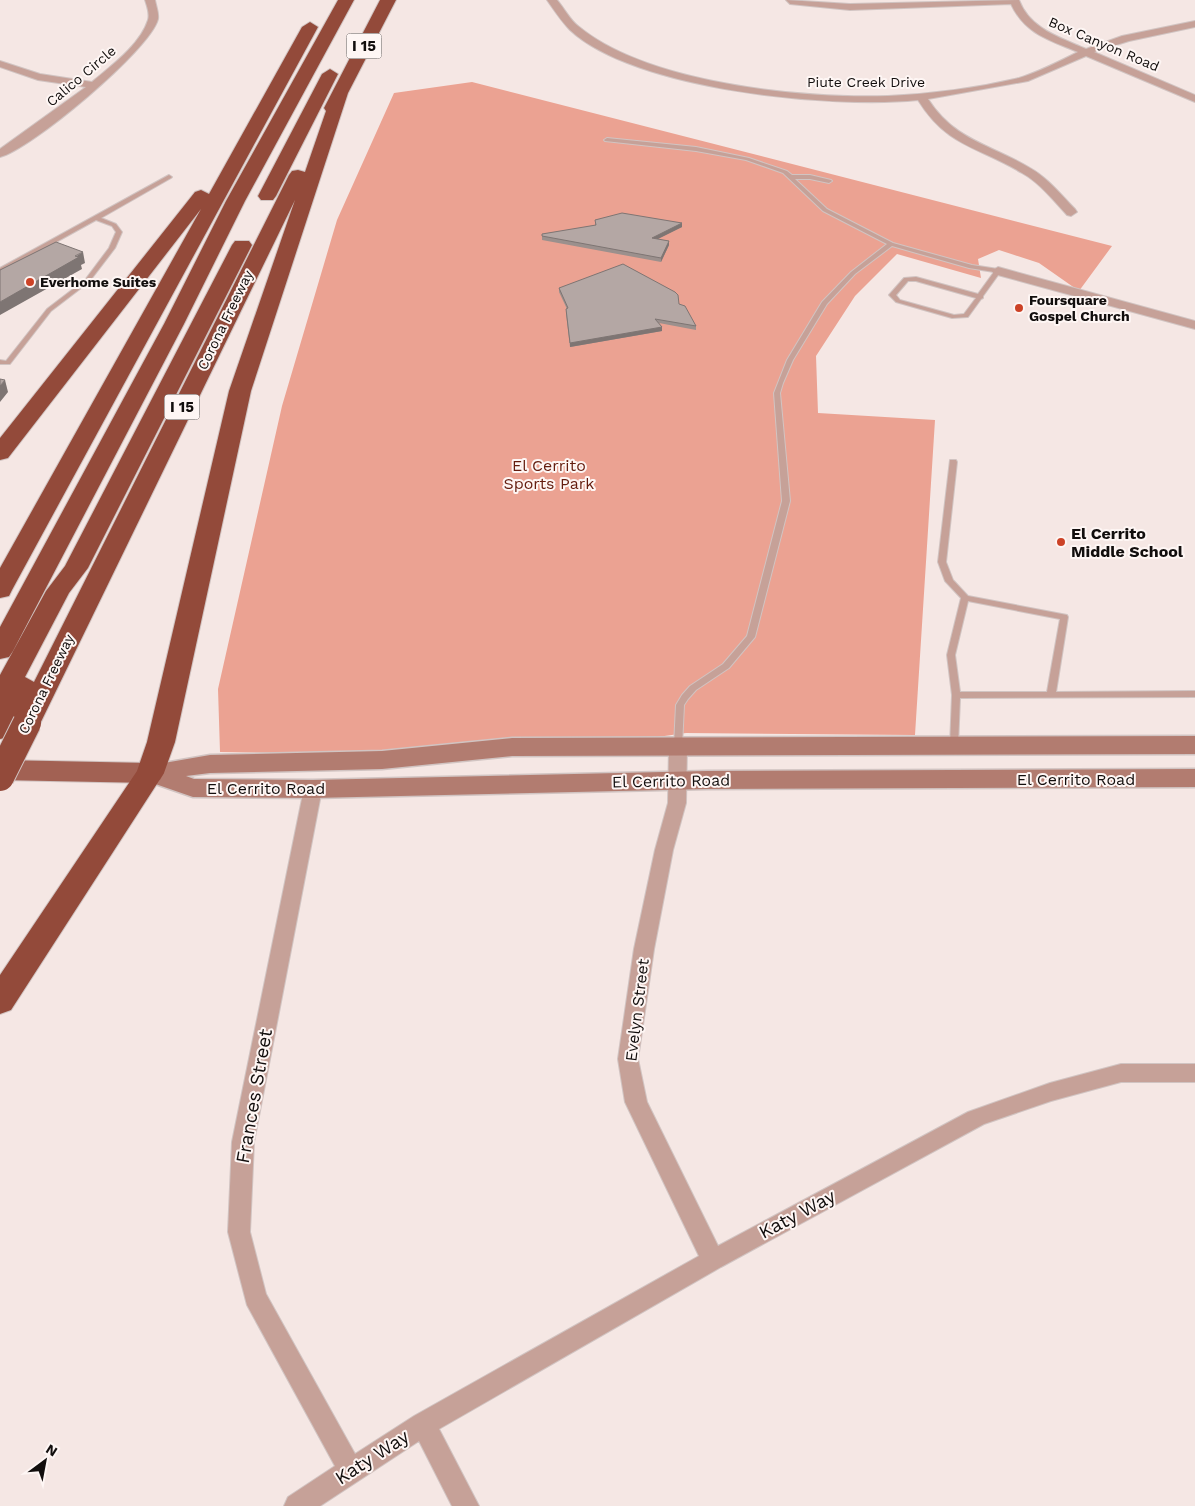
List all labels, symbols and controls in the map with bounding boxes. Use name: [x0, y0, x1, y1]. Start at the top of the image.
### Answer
street label: Box Canyon Road: [1046, 13, 1162, 75]
road number: I 15: [346, 34, 382, 58]
street label: Calico Circle: [43, 42, 119, 110]
street label: Piute Creek Drive: [807, 74, 925, 90]
street label: Corona Freeway: [194, 267, 256, 372]
place label: Everhome Suites: [40, 274, 157, 290]
marker: Everhome Suites: [24, 276, 36, 288]
place label: Foursquare Gospel Church: [1029, 292, 1130, 324]
marker: Foursquare Gospel Church: [1013, 302, 1025, 314]
road number: I 15: [164, 394, 200, 420]
park label: El Cerrito Sports Park: [504, 456, 594, 493]
place label: El Cerrito Middle School: [1071, 524, 1184, 561]
marker: El Cerrito Middle School: [1055, 536, 1067, 548]
street label: Corona Freeway: [15, 631, 77, 736]
street label: El Cerrito Road: [612, 770, 730, 792]
street label: El Cerrito Road: [1017, 770, 1135, 789]
street label: El Cerrito Road: [207, 779, 325, 798]
street label: Evelyn Street: [621, 957, 653, 1063]
street label: Frances Street: [231, 1027, 277, 1165]
street label: Katy Way: [755, 1184, 839, 1244]
street label: Katy Way: [331, 1425, 413, 1489]
north arrow: [20, 1436, 70, 1486]
text: N: [43, 1440, 61, 1460]

